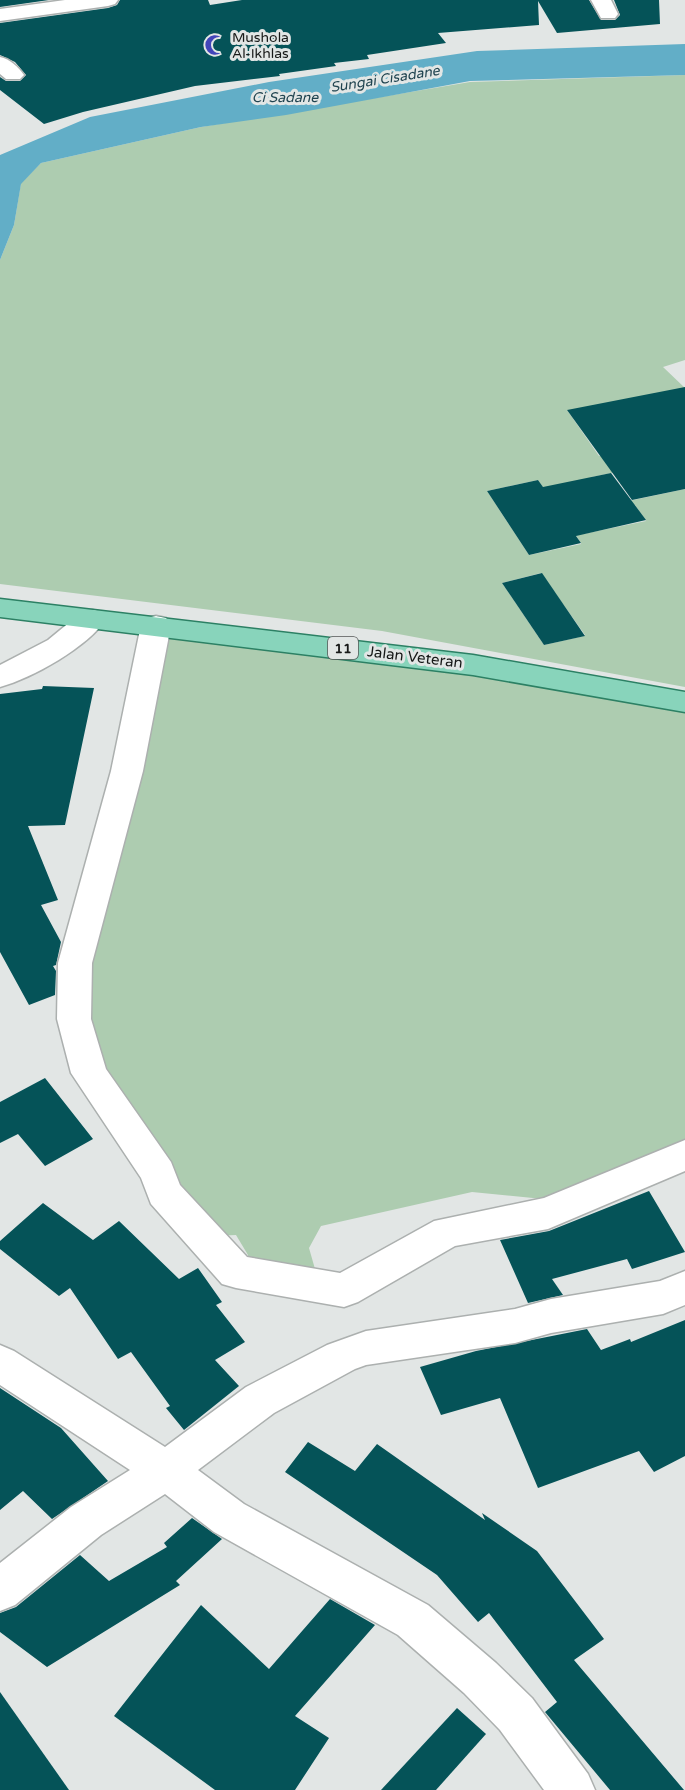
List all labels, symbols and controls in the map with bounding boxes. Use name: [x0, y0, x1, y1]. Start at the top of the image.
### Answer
place label: Mushola Al-Ikhlas: [232, 29, 289, 62]
mosque icon: Mushola Al-Ikhlas: [203, 33, 227, 57]
water label: Sungai Cisadane: [329, 62, 442, 96]
water label: Ci Sadane: [252, 89, 319, 106]
road number: 11: [328, 637, 358, 659]
street label: Jalan Veteran: [366, 642, 464, 672]

